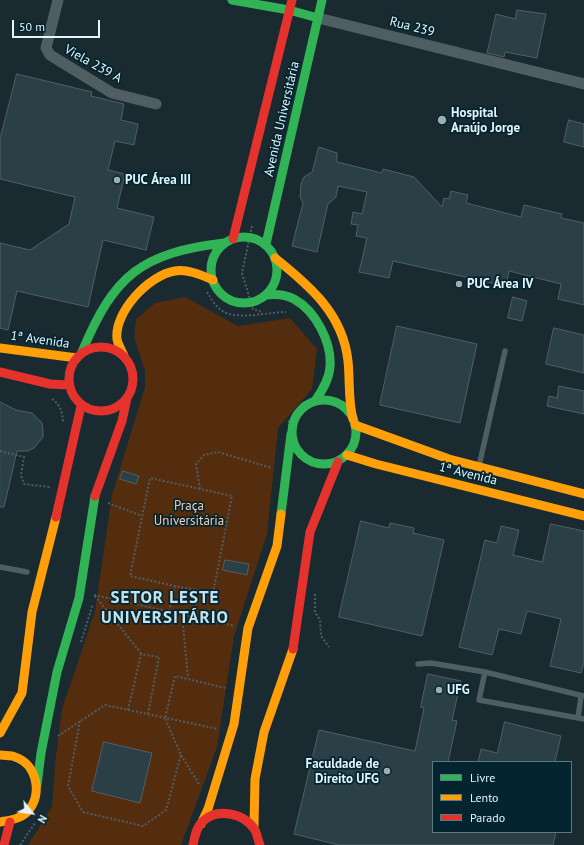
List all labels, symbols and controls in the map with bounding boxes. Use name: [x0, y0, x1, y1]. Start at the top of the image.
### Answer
scale bar: [14, 12, 102, 38]
street label: Rua 239: [388, 14, 436, 40]
text: 50 m: [19, 19, 45, 34]
street label: Viela 239 A: [61, 42, 125, 86]
street label: Avenida Universitária: [261, 60, 303, 178]
place label: Hospital Araújo Jorge: [451, 105, 520, 136]
marker: Hospital Araújo Jorge: [436, 114, 448, 126]
place label: PUC Área III: [125, 172, 191, 188]
marker: PUC Área III: [112, 175, 122, 185]
place label: PUC Área IV: [467, 276, 533, 292]
marker: PUC Área IV: [454, 279, 464, 289]
street label: 1ª Avenida: [9, 328, 71, 352]
street label: 1ª Avenida: [437, 459, 499, 489]
park label: Praça Universitária: [154, 498, 224, 529]
district label: SETOR LESTE UNIVERSITÁRIO: [101, 588, 229, 628]
place label: UFG: [447, 682, 470, 698]
marker: UFG: [434, 685, 444, 695]
place label: Faculdade de Direito UFG: [306, 756, 379, 787]
legend: [432, 761, 572, 833]
marker: Faculdade de Direito UFG: [382, 766, 392, 776]
text: Livre: [470, 770, 495, 785]
text: Lento: [470, 790, 499, 805]
north arrow: [12, 793, 52, 833]
text: Parado: [470, 810, 505, 825]
text: N: [35, 812, 50, 826]

